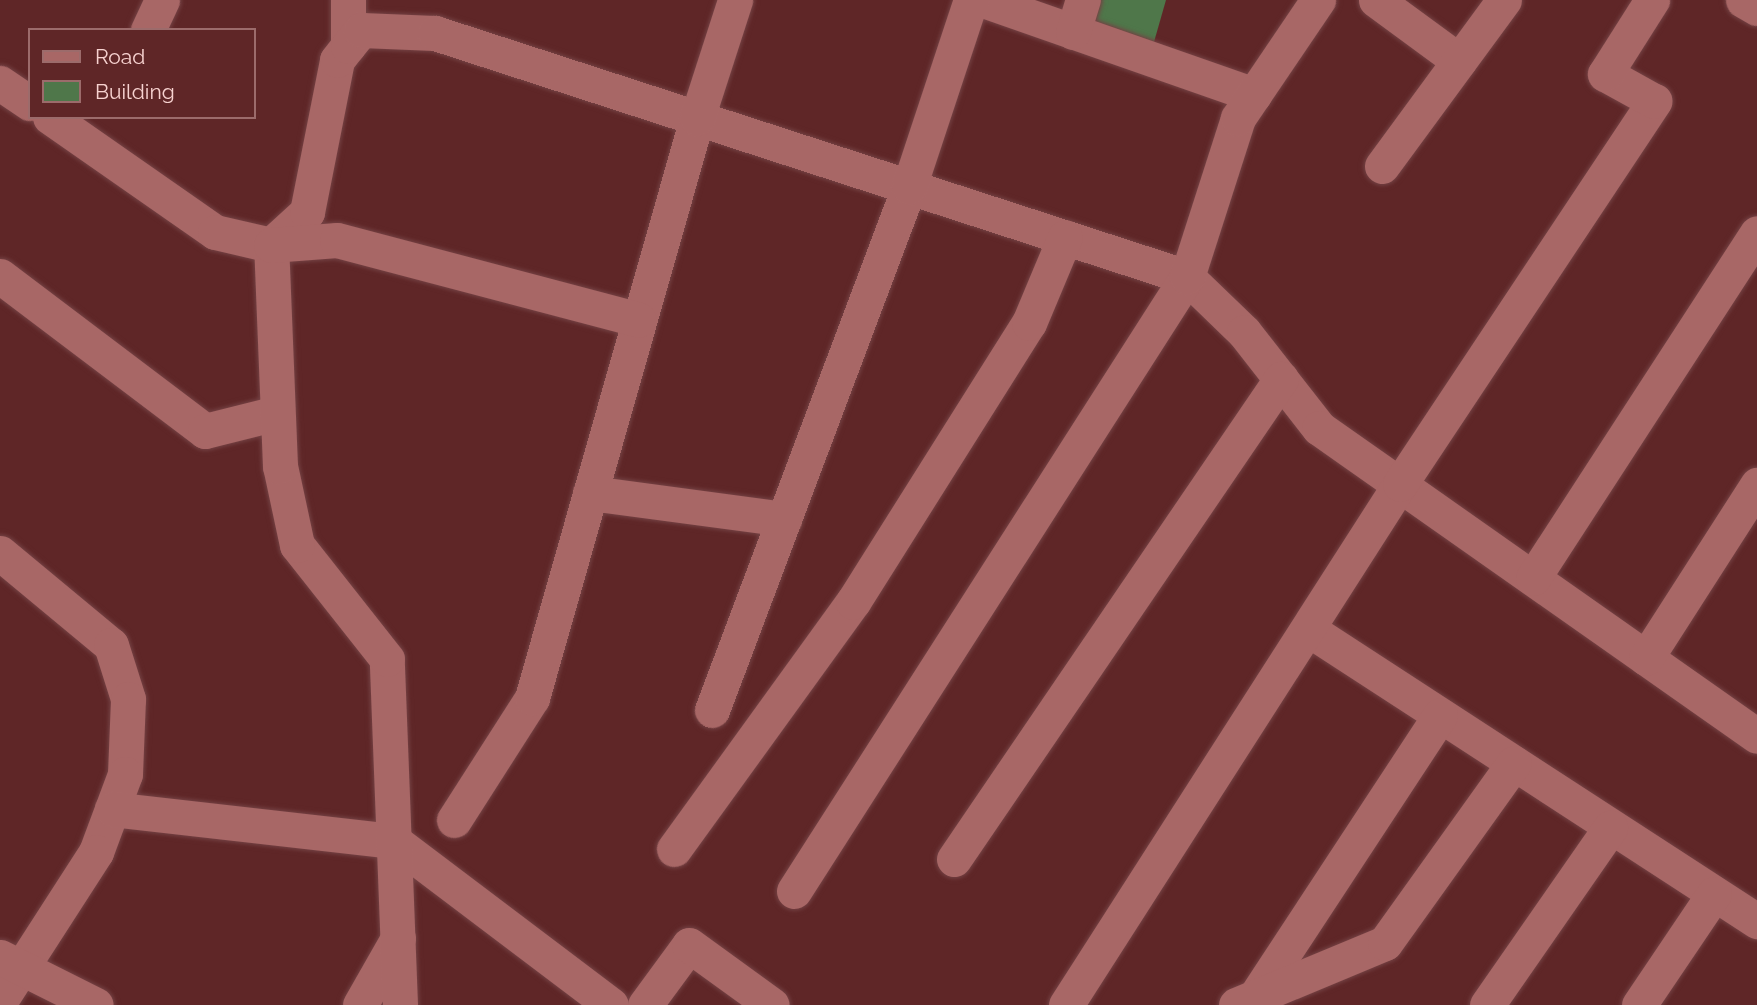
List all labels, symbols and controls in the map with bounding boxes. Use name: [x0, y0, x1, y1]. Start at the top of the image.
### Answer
legend: [28, 28, 256, 119]
text: Road: [95, 44, 145, 69]
text: Building: [95, 79, 175, 104]

